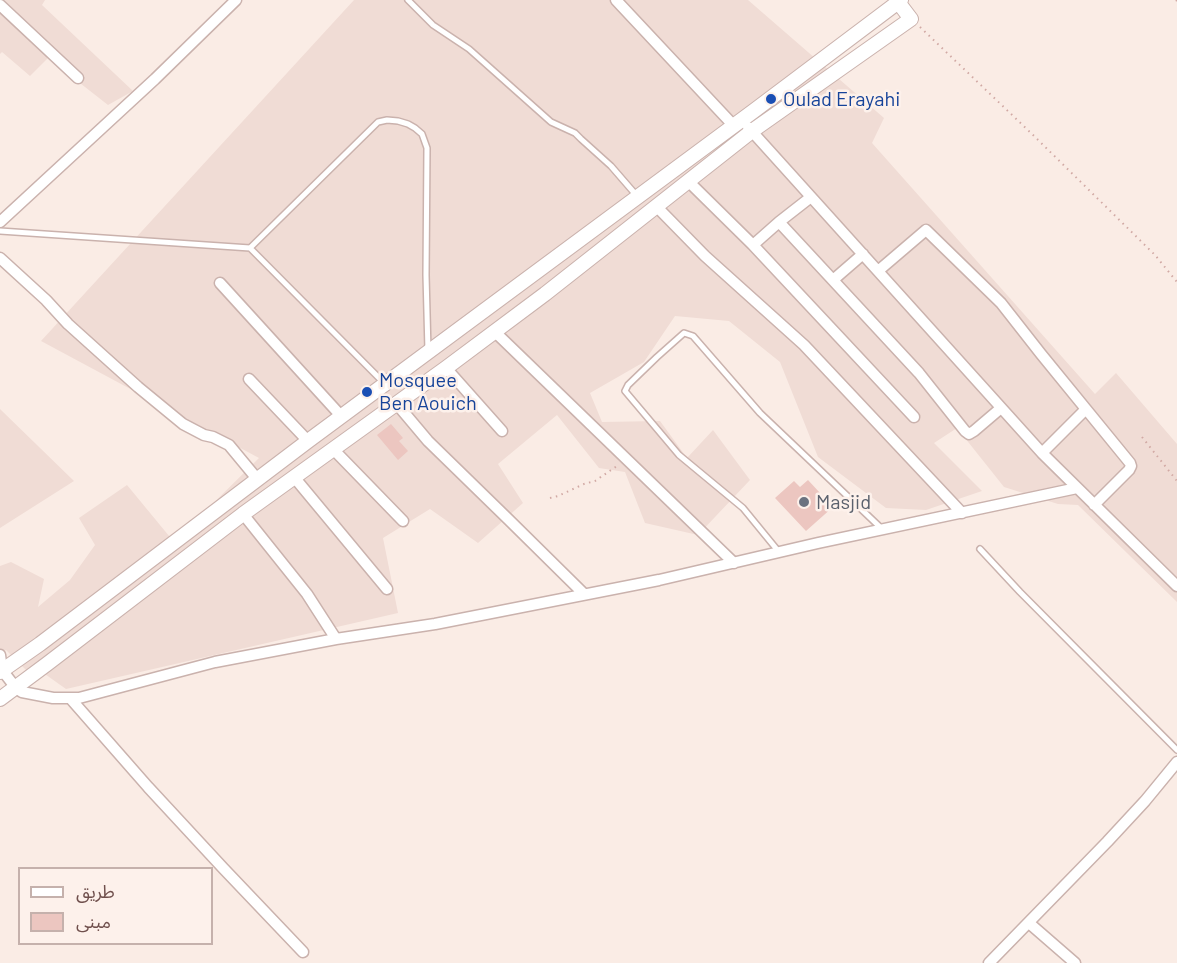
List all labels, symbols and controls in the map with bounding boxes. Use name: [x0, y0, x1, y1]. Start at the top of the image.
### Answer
place label: Oulad Erayahi: [783, 87, 900, 111]
marker: Oulad Erayahi: [764, 92, 778, 106]
place label: Mosquee Ben Aouich: [379, 368, 477, 415]
marker: Mosquee Ben Aouich: [360, 385, 374, 399]
place label: Masjid: [816, 490, 871, 514]
marker: Masjid: [797, 495, 811, 509]
legend: [18, 867, 213, 945]
text: طريق: [76, 880, 115, 902]
text: مبنى: [76, 910, 111, 932]

